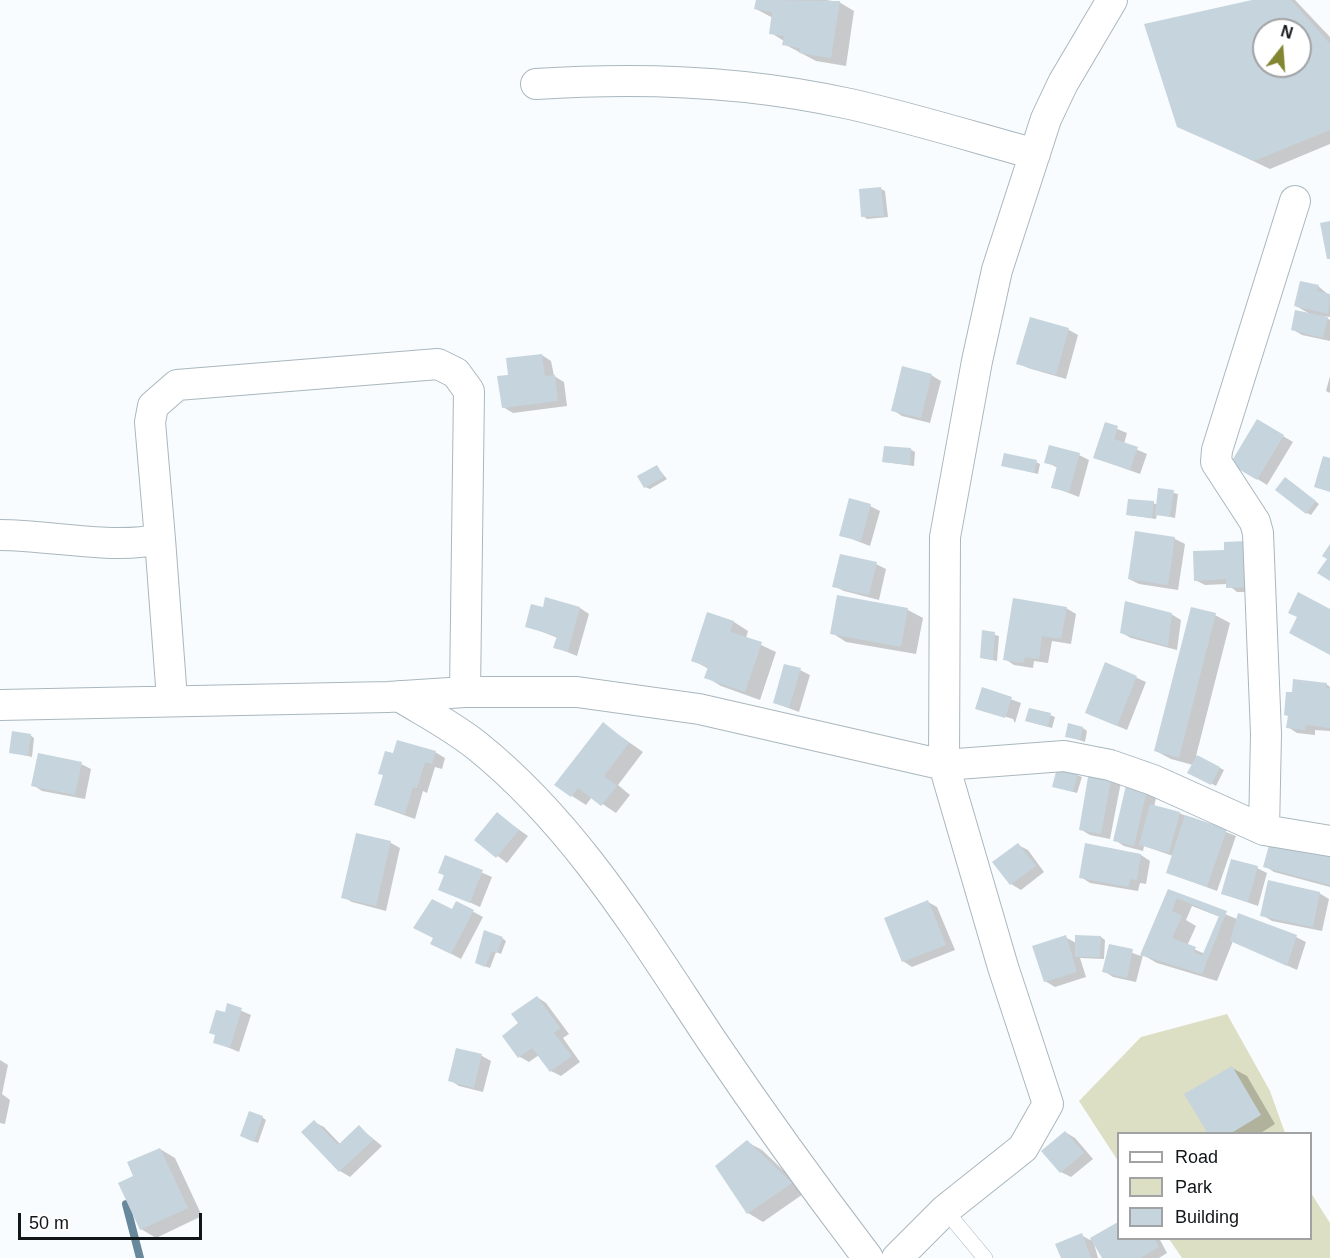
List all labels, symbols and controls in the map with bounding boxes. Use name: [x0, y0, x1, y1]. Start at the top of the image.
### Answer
north arrow: [1252, 18, 1312, 78]
text: N: [1279, 22, 1295, 42]
legend: [1117, 1132, 1312, 1240]
text: Road: [1175, 1147, 1218, 1167]
text: Park: [1175, 1177, 1212, 1197]
scale bar: [21, 1201, 206, 1239]
text: Building: [1175, 1207, 1239, 1227]
text: 50 m: [29, 1213, 69, 1233]

